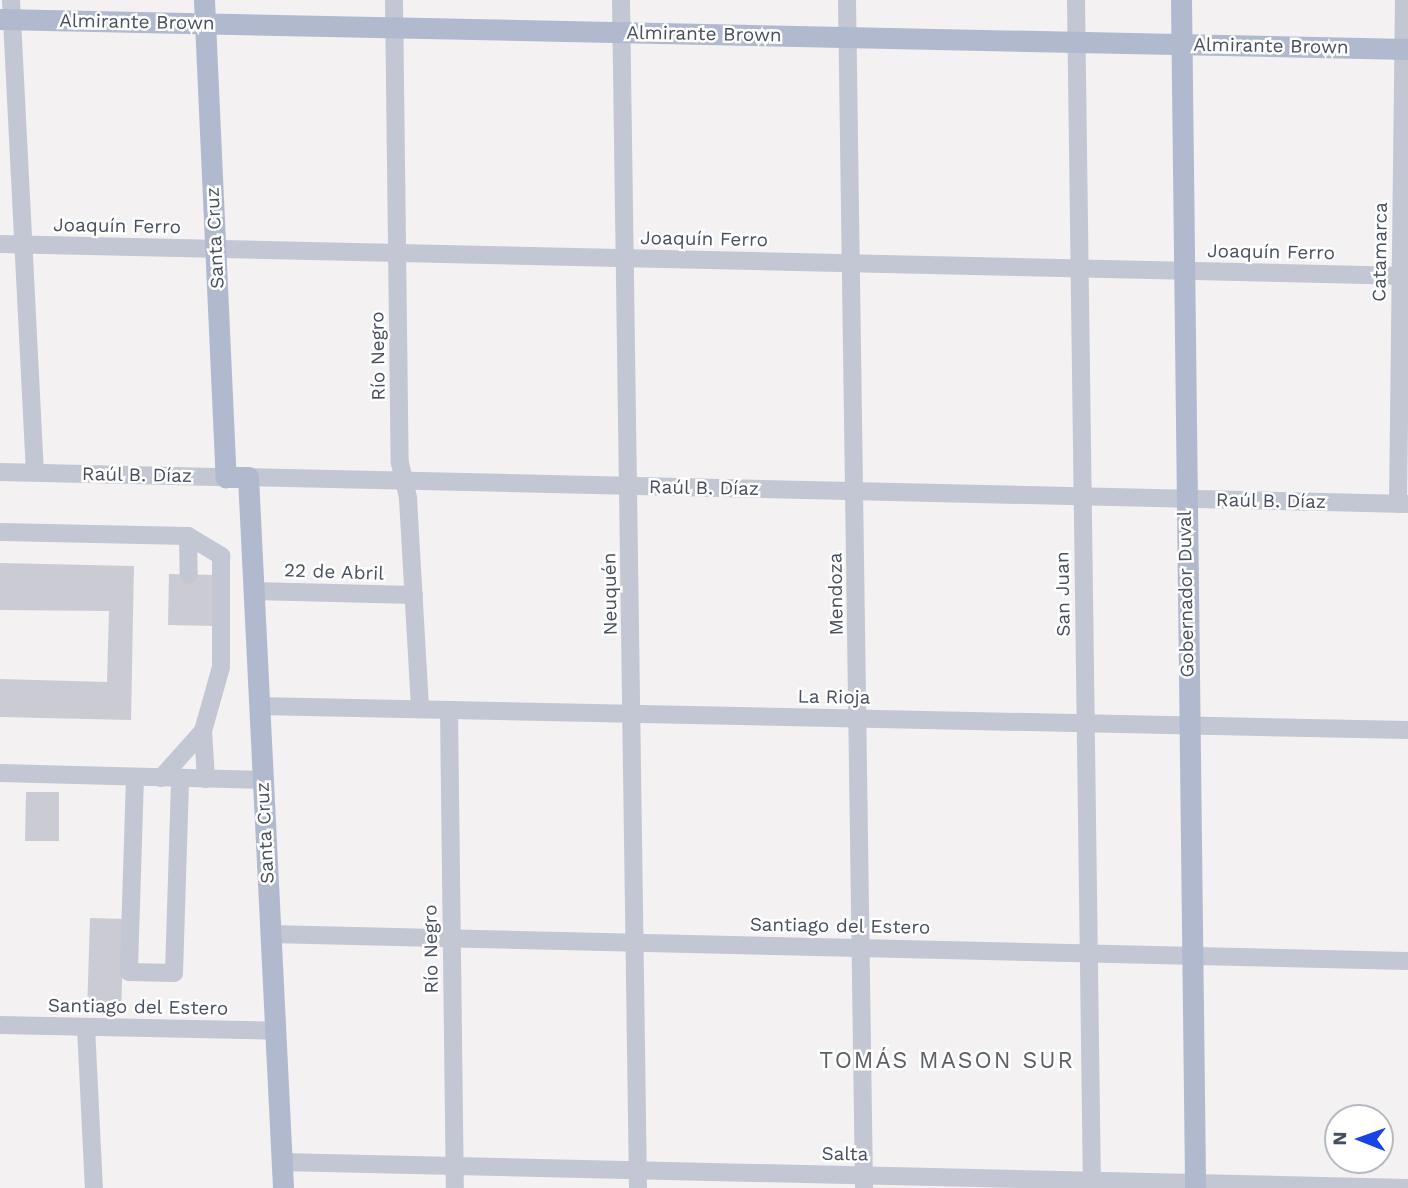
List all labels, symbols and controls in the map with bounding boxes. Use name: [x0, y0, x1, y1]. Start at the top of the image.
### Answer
street label: Almirante Brown: [59, 9, 215, 35]
street label: Almirante Brown: [626, 21, 782, 47]
street label: Almirante Brown: [1193, 33, 1349, 59]
street label: Santa Cruz: [201, 186, 229, 290]
street label: Catamarca: [1368, 202, 1392, 302]
street label: Joaquín Ferro: [53, 213, 181, 239]
street label: Joaquín Ferro: [640, 226, 768, 252]
street label: Joaquín Ferro: [1207, 239, 1335, 265]
street label: Río Negro: [366, 311, 390, 401]
street label: Raúl B. Díaz: [81, 463, 193, 487]
street label: Raúl B. Díaz: [648, 476, 760, 500]
street label: Raúl B. Díaz: [1215, 489, 1327, 513]
street label: Gobernador Duval: [1173, 510, 1199, 678]
street label: San Juan: [1051, 551, 1075, 637]
street label: Neuquén: [598, 552, 622, 636]
street label: Mendoza: [824, 552, 848, 636]
street label: 22 de Abril: [283, 559, 385, 585]
street label: La Rioja: [797, 685, 871, 709]
street label: Santa Cruz: [251, 781, 279, 885]
street label: Río Negro: [419, 904, 443, 994]
street label: Santiago del Estero: [749, 913, 931, 939]
street label: Santiago del Estero: [47, 994, 229, 1020]
district label: TOMÁS MASON SUR: [821, 1047, 1073, 1075]
north arrow: [1324, 1104, 1394, 1174]
text: N: [1328, 1131, 1351, 1146]
street label: Salta: [821, 1142, 869, 1166]

